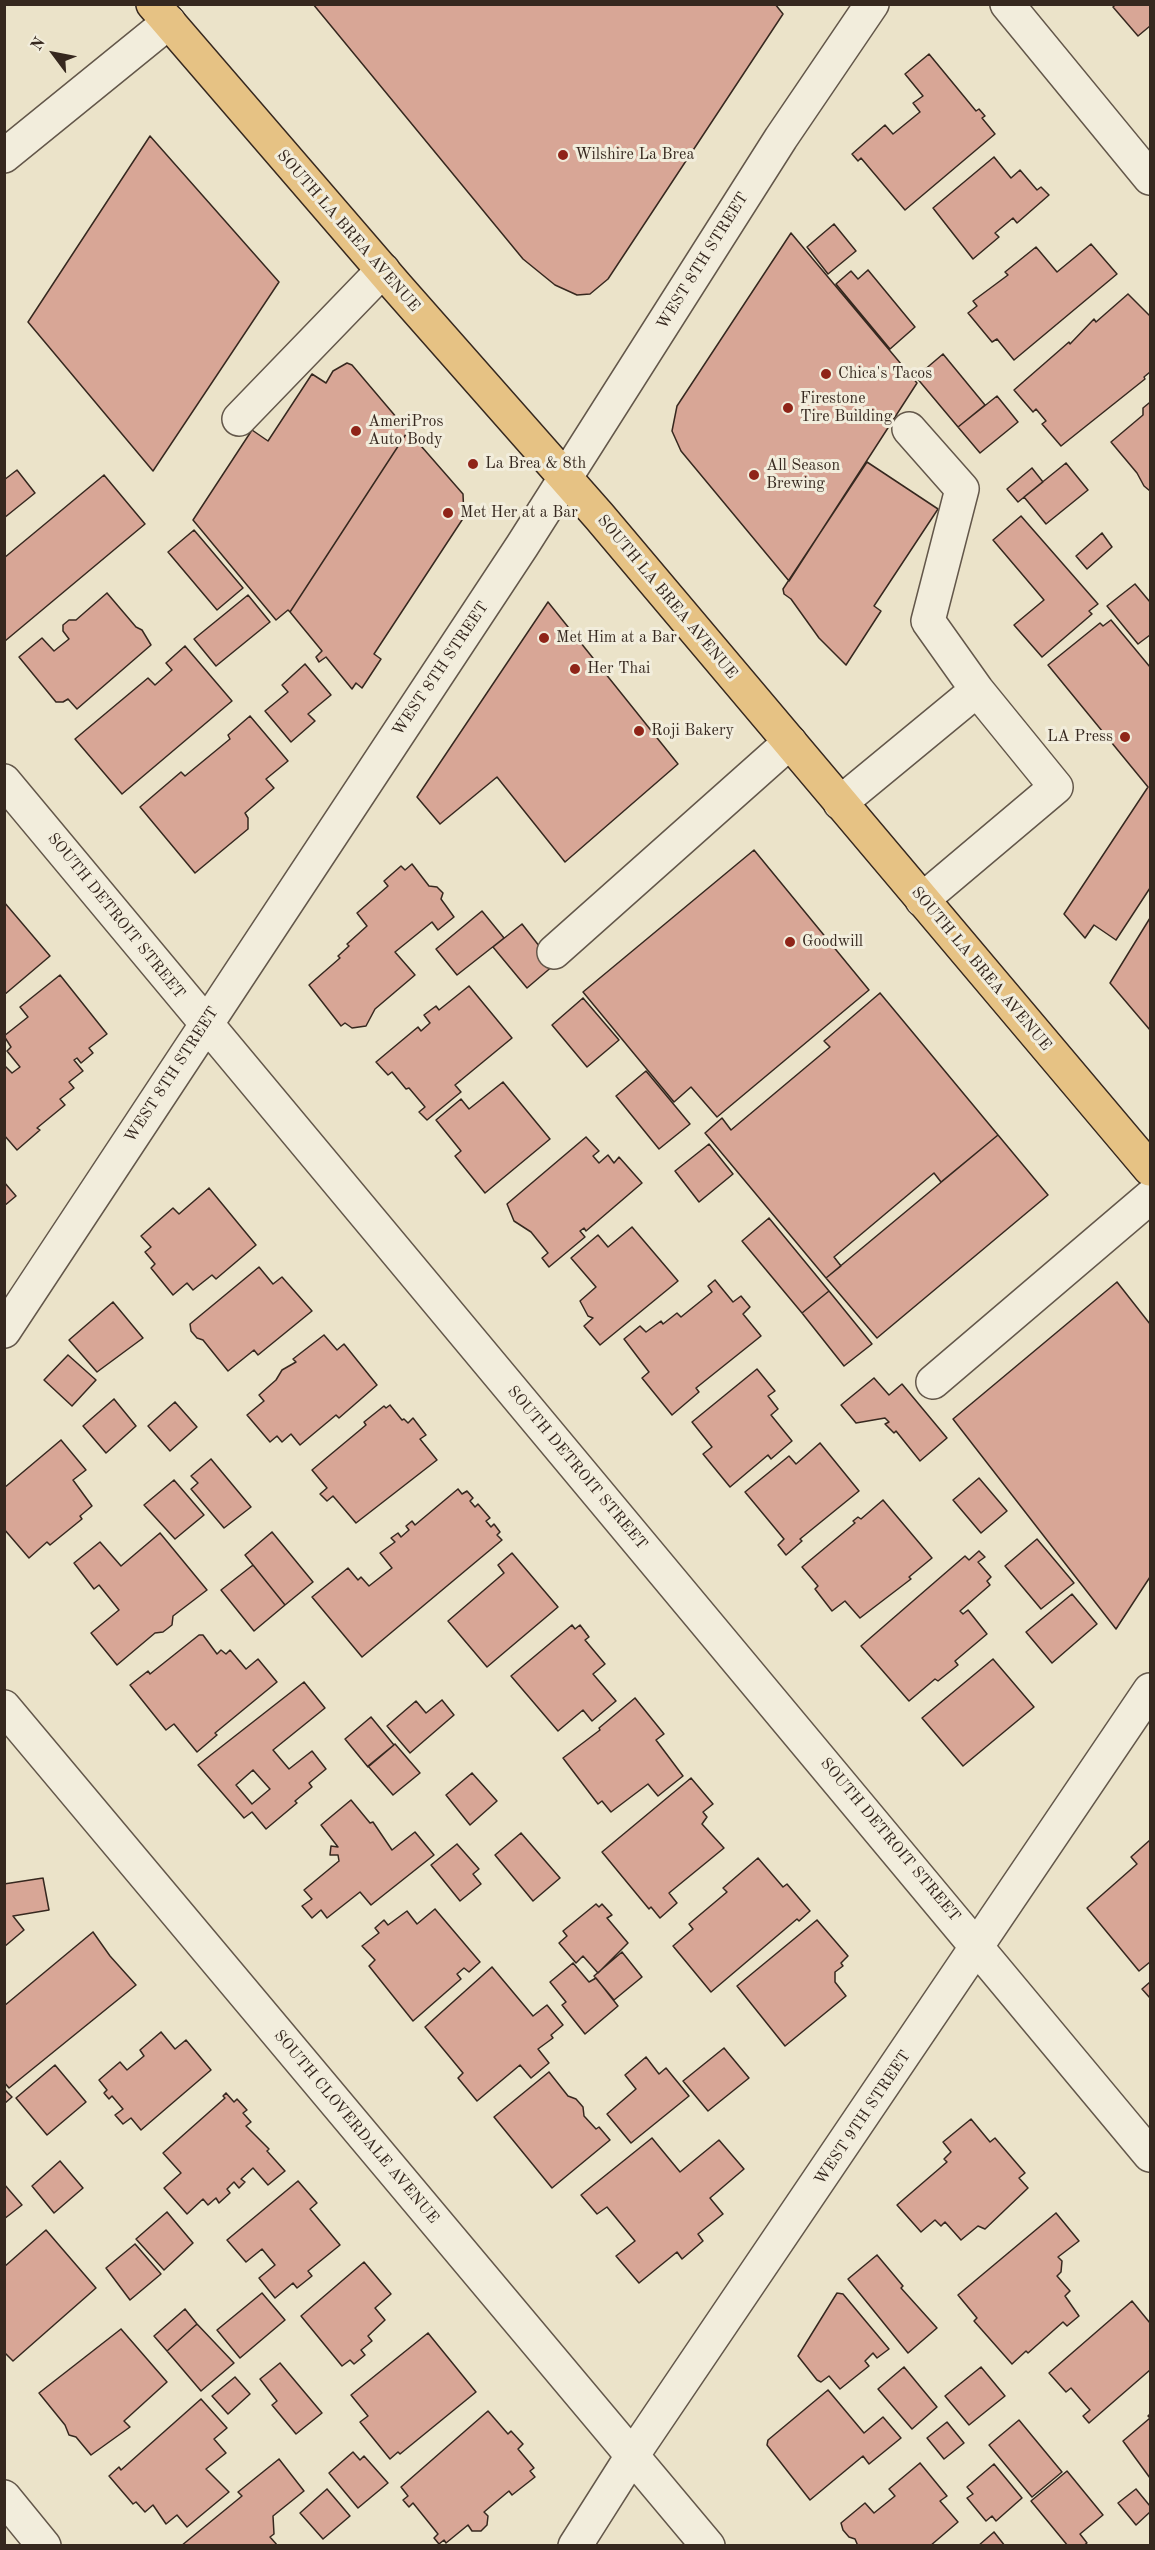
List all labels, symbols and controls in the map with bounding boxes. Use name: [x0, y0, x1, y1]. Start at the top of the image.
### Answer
north arrow: [24, 24, 84, 84]
text: N: [29, 35, 49, 54]
place label: Wilshire La Brea: [575, 145, 694, 165]
street label: SOUTH LA BREA AVENUE: [272, 146, 424, 316]
marker: Wilshire La Brea: [556, 148, 570, 162]
street label: WEST 8TH STREET: [653, 189, 753, 333]
place label: Chica's Tacos: [838, 364, 932, 384]
marker: Chica's Tacos: [819, 367, 833, 381]
place label: Firestone Tire Building: [800, 389, 892, 427]
marker: Firestone Tire Building: [781, 401, 795, 415]
place label: AmeriPros Auto Body: [368, 412, 443, 450]
marker: AmeriPros Auto Body: [349, 424, 363, 438]
place label: La Brea & 8th: [485, 454, 586, 474]
place label: All Season Brewing: [766, 456, 840, 494]
marker: La Brea & 8th: [466, 457, 480, 471]
marker: All Season Brewing: [747, 468, 761, 482]
place label: Met Her at a Bar: [460, 503, 578, 523]
marker: Met Her at a Bar: [441, 506, 455, 520]
street label: SOUTH LA BREA AVENUE: [593, 511, 741, 683]
street label: WEST 8TH STREET: [389, 598, 493, 740]
place label: Met Him at a Bar: [556, 628, 677, 648]
marker: Met Him at a Bar: [537, 631, 551, 645]
place label: Her Thai: [587, 659, 650, 679]
marker: Her Thai: [568, 662, 582, 676]
place label: Roji Bakery: [651, 721, 734, 741]
marker: Roji Bakery: [632, 724, 646, 738]
place label: LA Press: [1047, 727, 1113, 747]
marker: LA Press: [1118, 730, 1132, 744]
street label: SOUTH DETROIT STREET: [43, 829, 189, 1003]
street label: SOUTH LA BREA AVENUE: [907, 883, 1055, 1055]
place label: Goodwill: [802, 932, 863, 952]
marker: Goodwill: [783, 935, 797, 949]
street label: WEST 8TH STREET: [121, 1003, 223, 1147]
street label: SOUTH DETROIT STREET: [503, 1382, 651, 1554]
street label: SOUTH DETROIT STREET: [816, 1754, 964, 1926]
street label: SOUTH CLOVERDALE AVENUE: [269, 2026, 443, 2228]
street label: WEST 9TH STREET: [811, 2047, 915, 2189]

